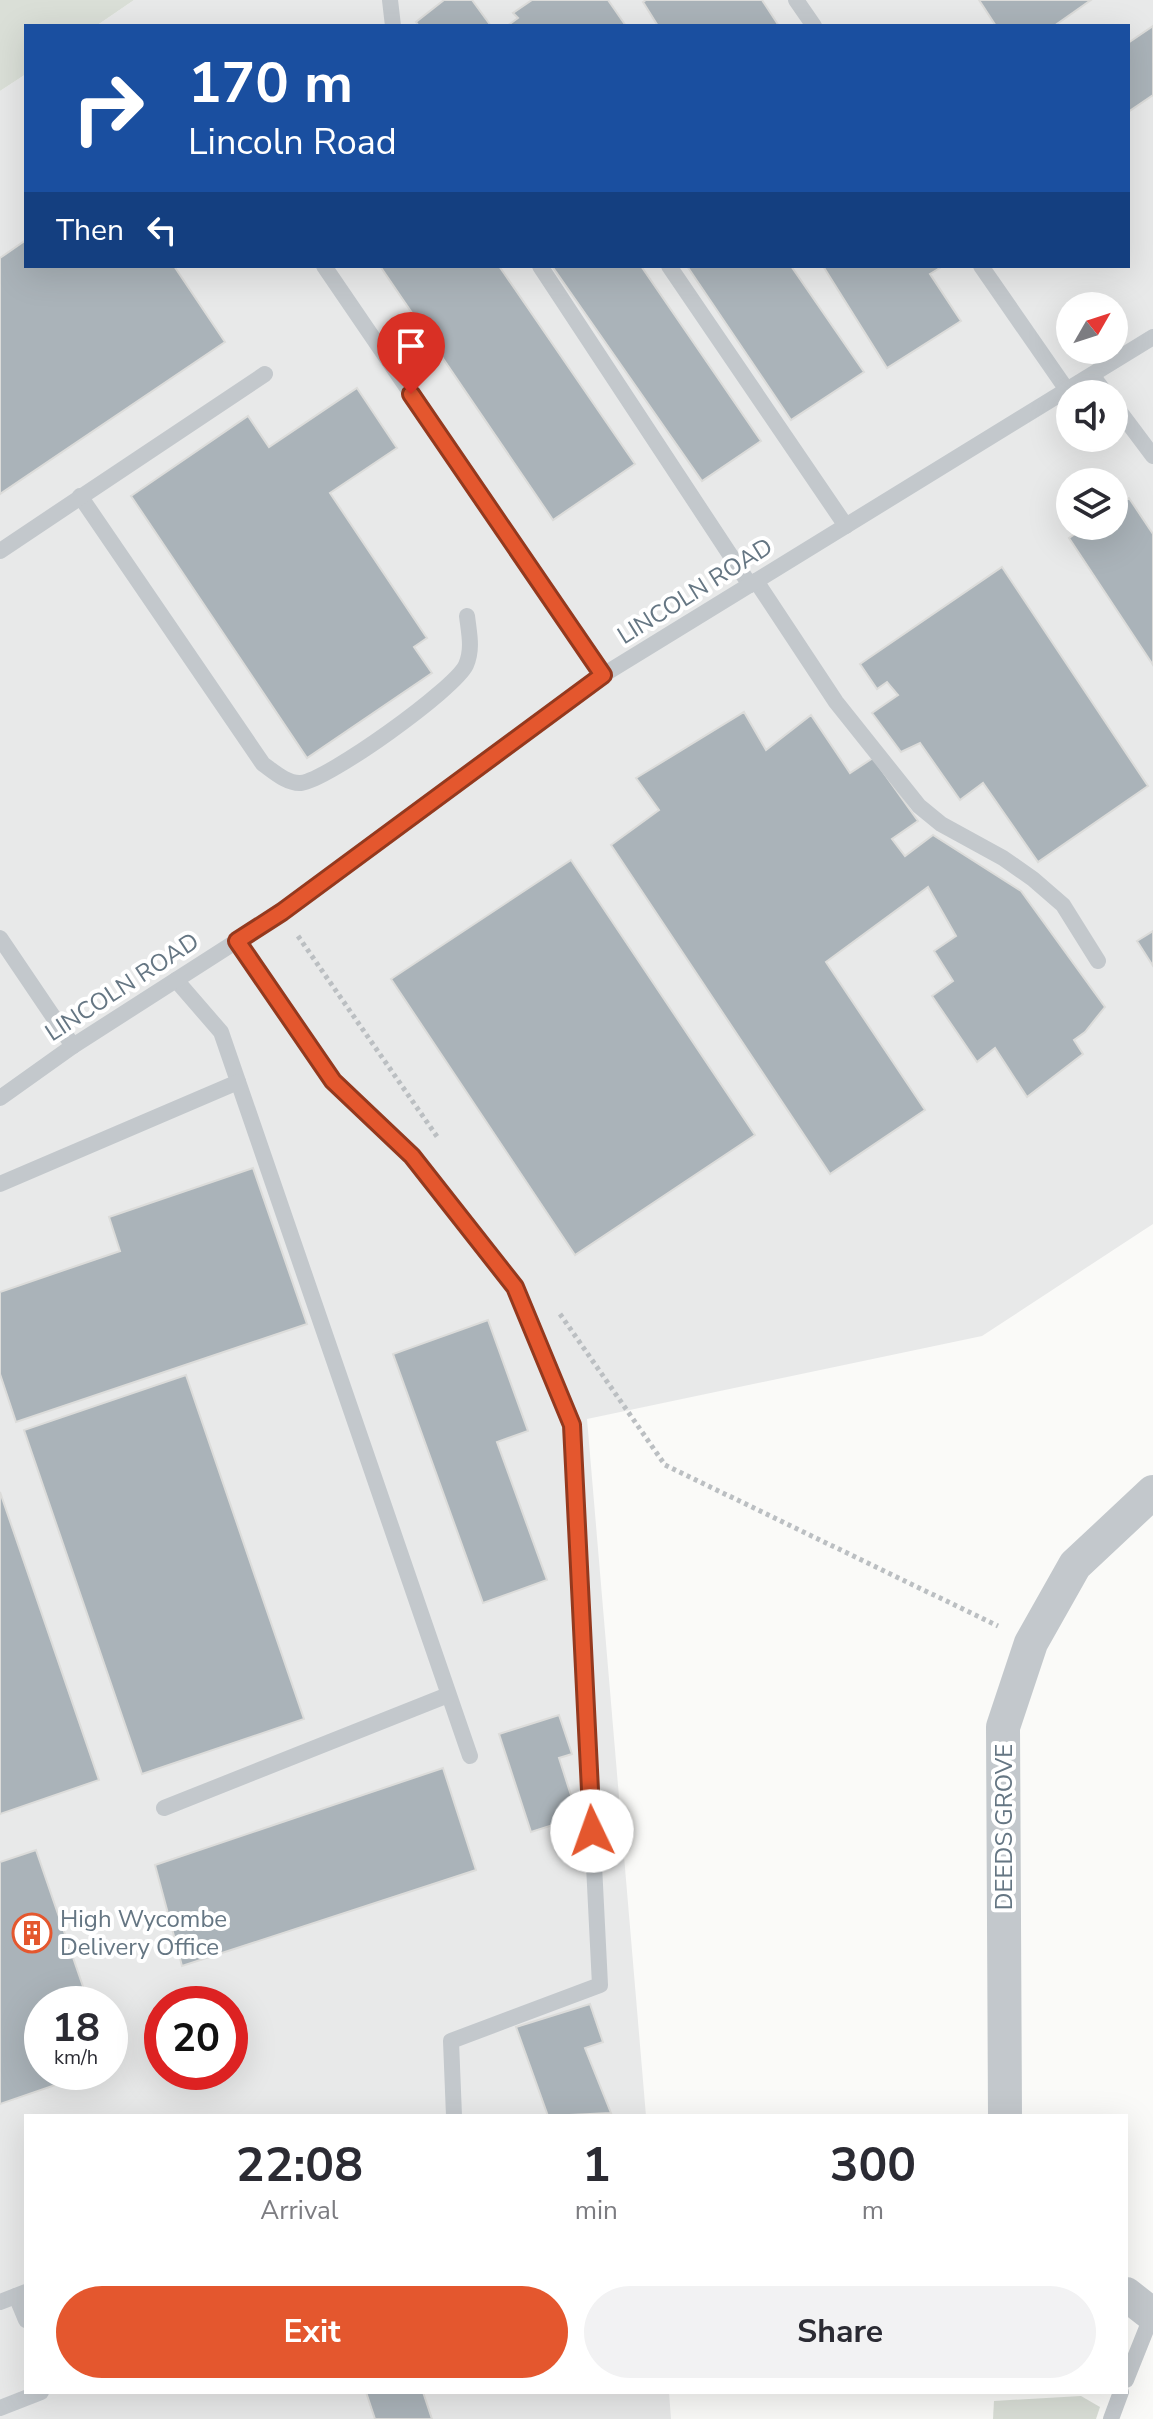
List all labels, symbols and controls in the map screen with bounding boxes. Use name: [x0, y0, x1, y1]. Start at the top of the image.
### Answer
text: 170 m: [188, 45, 353, 122]
icon: right: [56, 56, 160, 160]
text: Lincoln Road: [188, 118, 397, 167]
icon: left: [140, 208, 184, 252]
text: Then: [56, 210, 124, 251]
north arrow: [1056, 292, 1128, 364]
map controls: [1056, 292, 1128, 540]
pin: [377, 312, 445, 394]
icon: arrive: [389, 324, 433, 368]
button: sound: [1056, 380, 1128, 452]
button: layers: [1056, 468, 1128, 540]
street label: LINCOLN ROAD: [611, 530, 779, 652]
street label: LINCOLN ROAD: [39, 925, 205, 1049]
street label: DEEDS GROVE: [988, 1744, 1020, 1910]
position arrow: [550, 1789, 634, 1873]
place label: High Wycombe Delivery Office: [60, 1903, 227, 1963]
building icon: High Wycombe Delivery Office: [11, 1912, 53, 1954]
speed limit sign: 20: [144, 1986, 248, 2090]
text: 18: [52, 2001, 100, 2055]
text: km/h: [54, 2044, 98, 2071]
text: 22:08: [236, 2132, 363, 2198]
text: 1: [582, 2132, 611, 2198]
text: 300: [830, 2132, 916, 2198]
text: Arrival: [260, 2193, 339, 2228]
text: min: [575, 2193, 618, 2228]
text: m: [862, 2193, 884, 2228]
button: Exit: [56, 2286, 568, 2378]
button: Share: [584, 2286, 1096, 2378]

